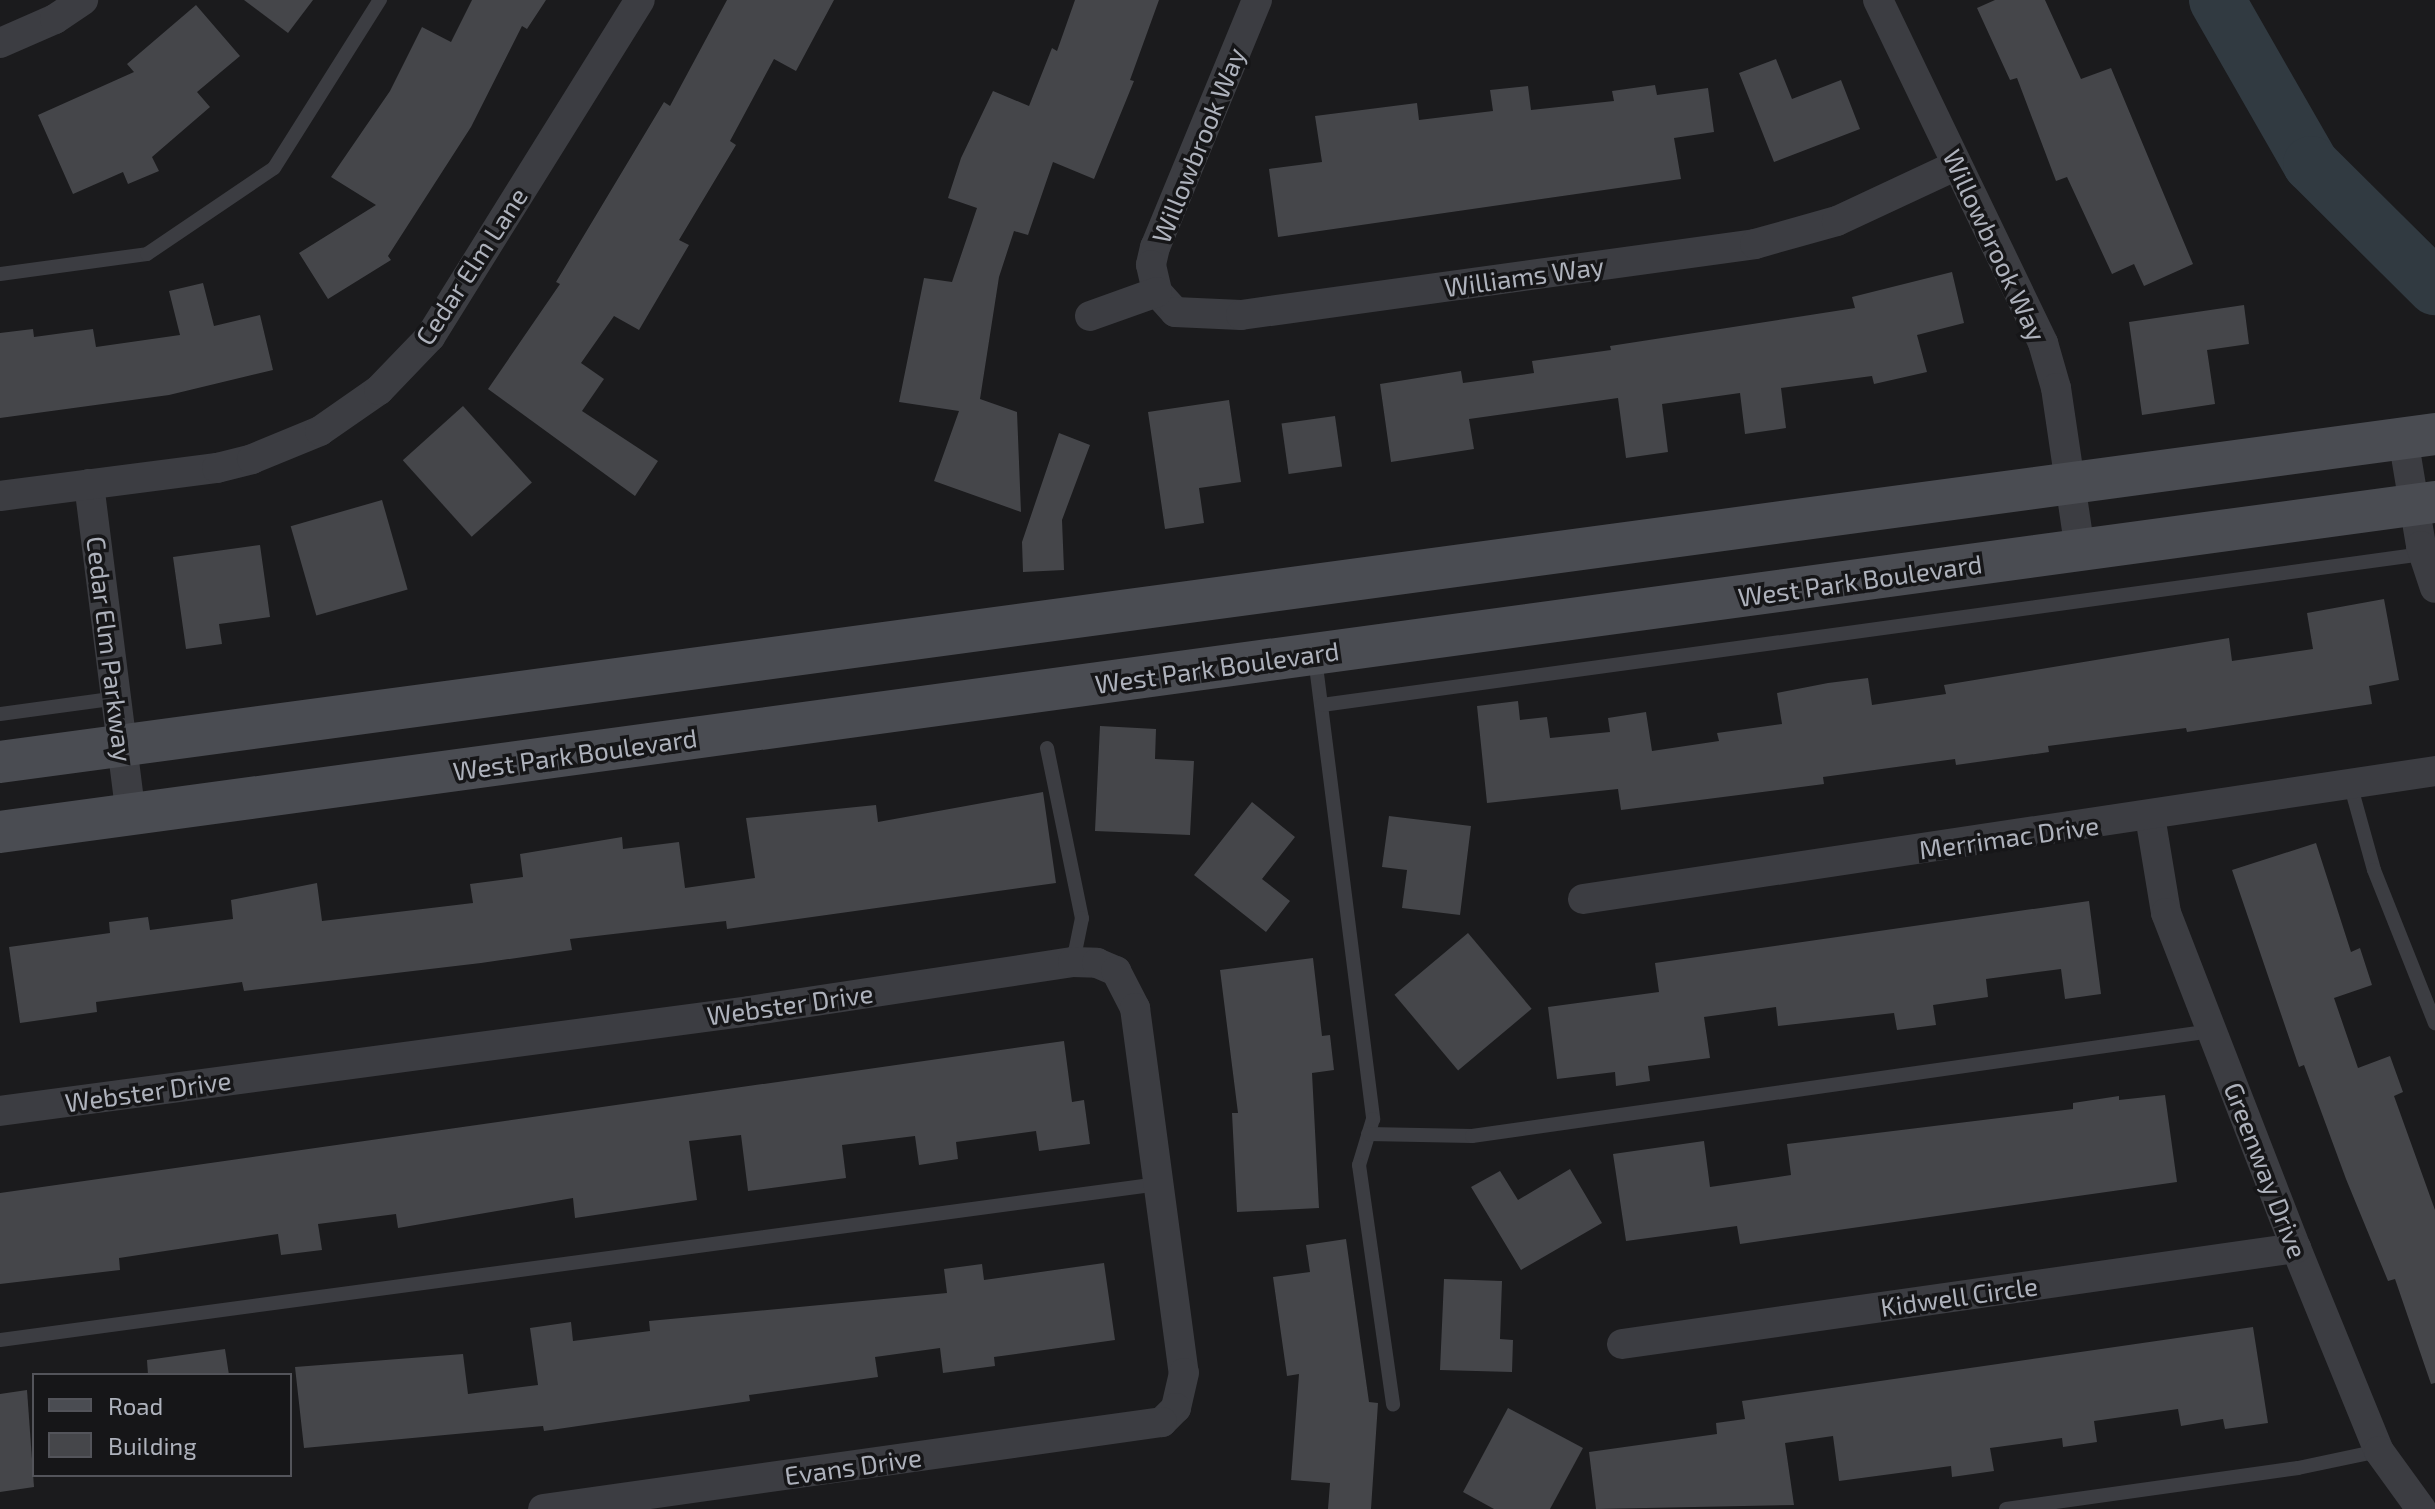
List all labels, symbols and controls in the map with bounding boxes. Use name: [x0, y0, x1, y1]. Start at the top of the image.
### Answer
street label: Willowbrook Way: [1144, 43, 1252, 247]
street label: Willowbrook Way: [1937, 144, 2053, 346]
street label: Cedar Elm Lane: [408, 181, 534, 351]
street label: Williams Way: [1442, 249, 1606, 303]
street label: Cedar Elm Parkway: [81, 534, 139, 764]
street label: West Park Boulevard: [1736, 547, 1984, 613]
street label: West Park Boulevard: [1093, 634, 1341, 700]
street label: West Park Boulevard: [451, 721, 699, 787]
street label: Merrimac Drive: [1917, 809, 2101, 865]
street label: Webster Drive: [705, 977, 875, 1031]
street label: Webster Drive: [63, 1064, 233, 1118]
street label: Greenway Drive: [2218, 1077, 2314, 1263]
street label: Kidwell Circle: [1878, 1269, 2040, 1323]
legend: [32, 1373, 292, 1477]
text: Road: [108, 1391, 163, 1420]
text: Building: [108, 1431, 197, 1460]
street label: Evans Drive: [782, 1441, 924, 1491]

